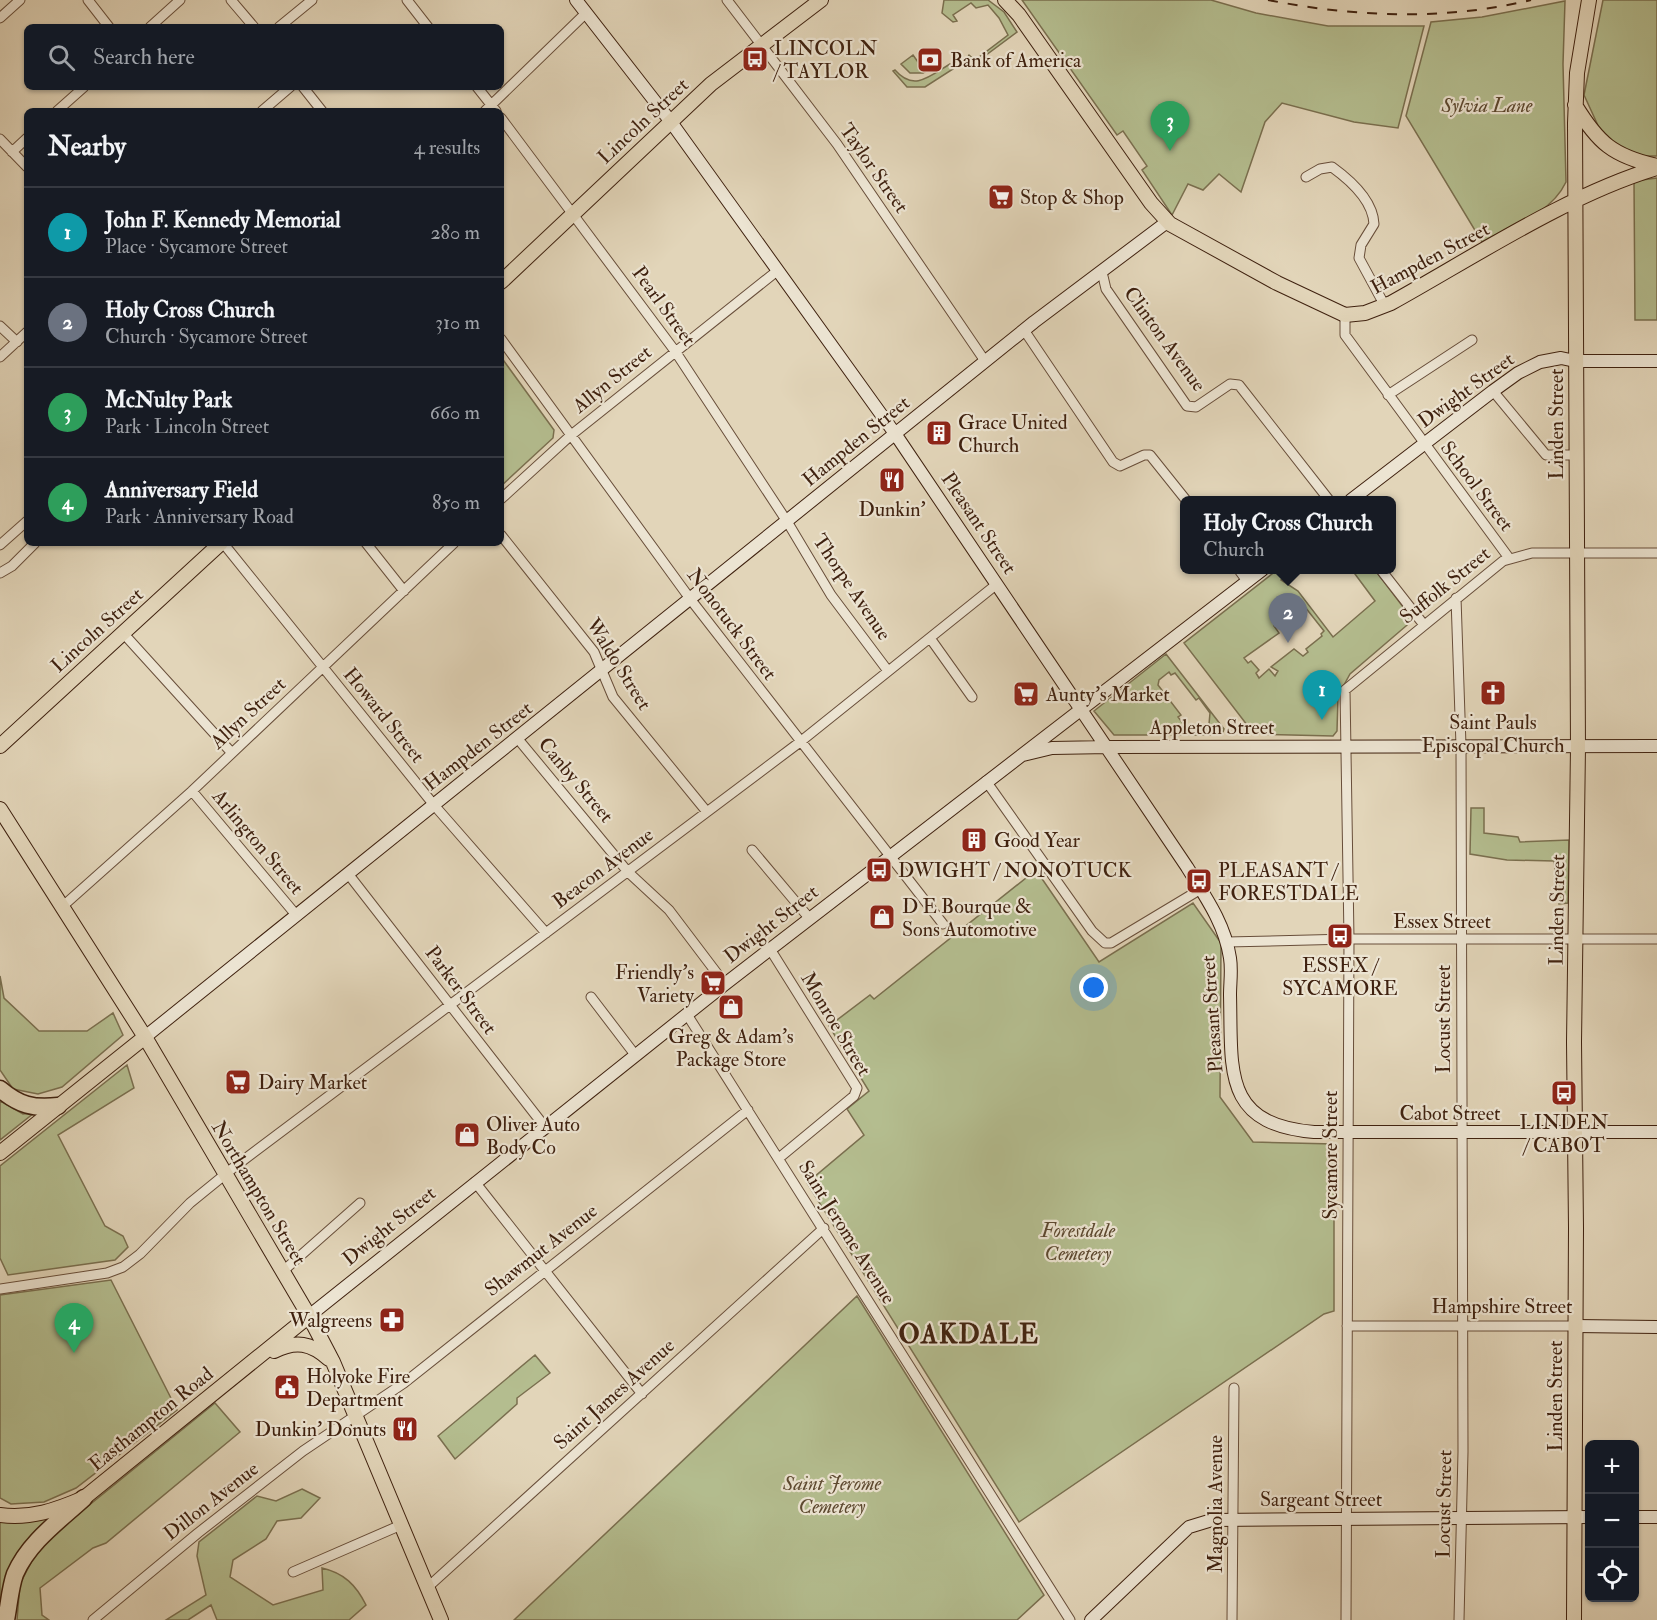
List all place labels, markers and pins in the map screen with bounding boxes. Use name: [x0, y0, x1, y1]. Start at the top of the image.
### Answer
place label: LINCOLN / TAYLOR: [772, 36, 877, 84]
bus stop icon: LINCOLN / TAYLOR: [740, 44, 770, 74]
bank icon: Bank of America: [915, 45, 945, 75]
place label: Bank of America: [950, 48, 1082, 73]
pin: 3: [1150, 102, 1190, 151]
supermarket icon: Stop & Shop: [986, 182, 1016, 212]
place label: Stop & Shop: [1020, 185, 1124, 211]
place label: Grace United Church: [958, 410, 1068, 458]
building icon: Grace United Church: [924, 418, 954, 448]
restaurant icon: Dunkin': [877, 465, 907, 495]
place label: Dunkin': [858, 497, 926, 522]
pin: 2: [1268, 594, 1308, 643]
pin: 1: [1302, 670, 1342, 720]
church icon: Saint Pauls Episcopal Church: [1478, 678, 1508, 708]
supermarket icon: Aunty's Market: [1011, 679, 1041, 709]
place label: Aunty's Market: [1045, 682, 1170, 707]
place label: Saint Pauls Episcopal Church: [1421, 710, 1565, 759]
building icon: Good Year: [959, 825, 989, 855]
place label: Good Year: [994, 828, 1081, 853]
bus stop icon: DWIGHT / NONOTUCK: [864, 855, 894, 885]
place label: DWIGHT / NONOTUCK: [898, 858, 1132, 883]
place label: PLEASANT / FORESTDALE: [1218, 858, 1359, 906]
bus stop icon: PLEASANT / FORESTDALE: [1184, 866, 1214, 896]
place label: D E Bourque & Sons Automotive: [902, 894, 1037, 942]
shop icon: D E Bourque & Sons Automotive: [867, 902, 897, 932]
bus stop icon: ESSEX / SYCAMORE: [1325, 921, 1355, 951]
place label: ESSEX / SYCAMORE: [1282, 953, 1398, 1001]
place label: Friendly's Variety: [615, 960, 695, 1008]
supermarket icon: Friendly's Variety: [698, 968, 728, 998]
shop icon: Greg & Adam's Package Store: [716, 992, 746, 1022]
place label: Greg & Adam's Package Store: [668, 1024, 794, 1072]
supermarket icon: Dairy Market: [223, 1067, 253, 1097]
place label: Dairy Market: [258, 1070, 368, 1095]
bus stop icon: LINDEN / CABOT: [1549, 1078, 1579, 1108]
place label: LINDEN / CABOT: [1520, 1110, 1609, 1158]
place label: Oliver Auto Body Co: [486, 1112, 580, 1160]
shop icon: Oliver Auto Body Co: [452, 1120, 482, 1150]
pin: 4: [54, 1304, 94, 1353]
pharmacy icon: Walgreens: [377, 1305, 407, 1335]
place label: Walgreens: [288, 1308, 372, 1333]
place label: Holyoke Fire Department: [306, 1364, 410, 1413]
public building icon: Holyoke Fire Department: [272, 1372, 302, 1402]
restaurant icon: Dunkin' Donuts: [390, 1414, 420, 1444]
place label: Dunkin' Donuts: [255, 1417, 386, 1442]

